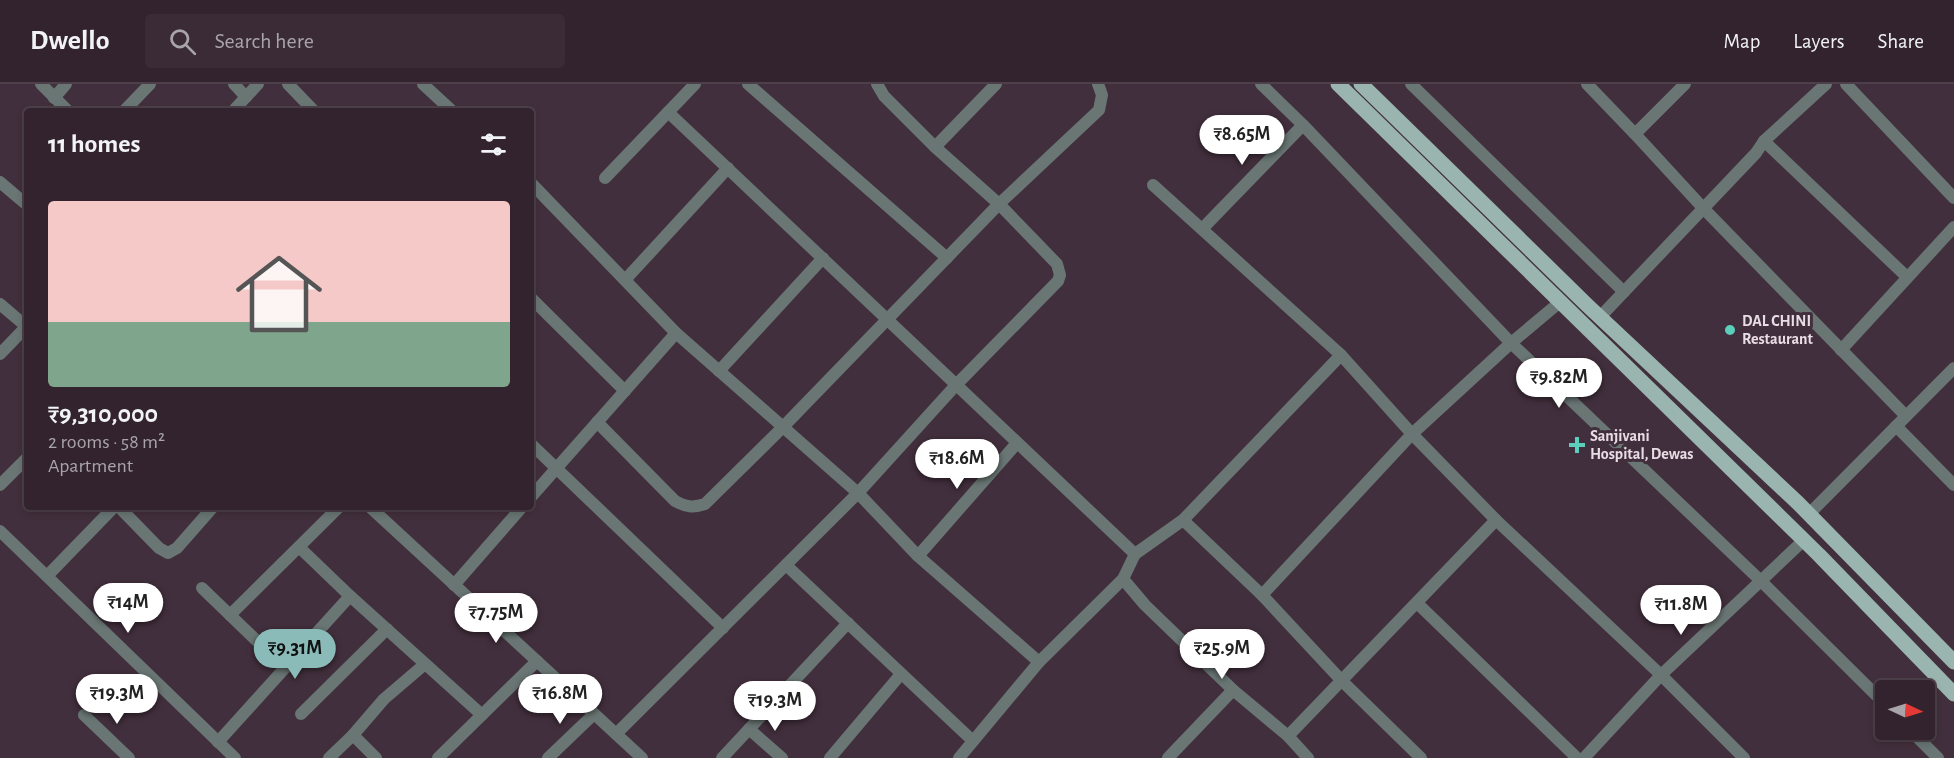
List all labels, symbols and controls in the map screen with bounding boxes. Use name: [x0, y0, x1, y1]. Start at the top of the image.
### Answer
search box: [145, 14, 565, 68]
icon: search: [166, 25, 199, 58]
text: Dwello: [30, 27, 109, 55]
text: Search here: [214, 30, 314, 52]
text: Map: [1724, 31, 1760, 52]
text: Layers: [1793, 31, 1844, 52]
text: Share: [1877, 31, 1924, 52]
pin: ₹8.65M: [1193, 115, 1291, 166]
text: ₹8.65M: [1213, 124, 1271, 144]
icon: filters: [477, 128, 510, 161]
text: 11 homes: [48, 131, 140, 157]
icon: home: [225, 240, 333, 348]
place label: DAL CHINI Restaurant: [1742, 313, 1813, 347]
marker: DAL CHINI Restaurant: [1723, 323, 1737, 337]
pin: ₹9.82M: [1510, 358, 1608, 409]
text: ₹9.82M: [1530, 367, 1588, 387]
text: ₹9,310,000: [48, 401, 158, 427]
place label: Sanjivani Hospital, Dewas: [1590, 428, 1694, 462]
text: 2 rooms · 58 m²: [48, 432, 165, 452]
marker: Sanjivani Hospital, Dewas: [1568, 436, 1586, 454]
pin: ₹18.6M: [908, 439, 1006, 490]
text: ₹18.6M: [929, 448, 985, 468]
text: Apartment: [48, 456, 133, 476]
pin: ₹14M: [92, 583, 164, 634]
pin: ₹11.8M: [1632, 585, 1730, 636]
text: ₹14M: [107, 592, 149, 612]
pin: ₹7.75M: [447, 593, 545, 644]
text: ₹11.8M: [1654, 594, 1708, 614]
text: ₹7.75M: [469, 602, 523, 622]
pin: ₹9.31M: [246, 629, 344, 680]
pin: ₹25.9M: [1173, 629, 1271, 680]
text: ₹9.31M: [268, 638, 322, 658]
text: ₹25.9M: [1194, 638, 1250, 658]
pin: ₹19.3M: [68, 674, 166, 725]
pin: ₹16.8M: [511, 674, 609, 725]
north arrow: [1875, 680, 1935, 740]
map controls: [1875, 680, 1935, 740]
pin: ₹19.3M: [726, 681, 824, 732]
text: ₹19.3M: [90, 683, 144, 703]
text: ₹16.8M: [532, 683, 588, 703]
text: ₹19.3M: [748, 690, 802, 710]

